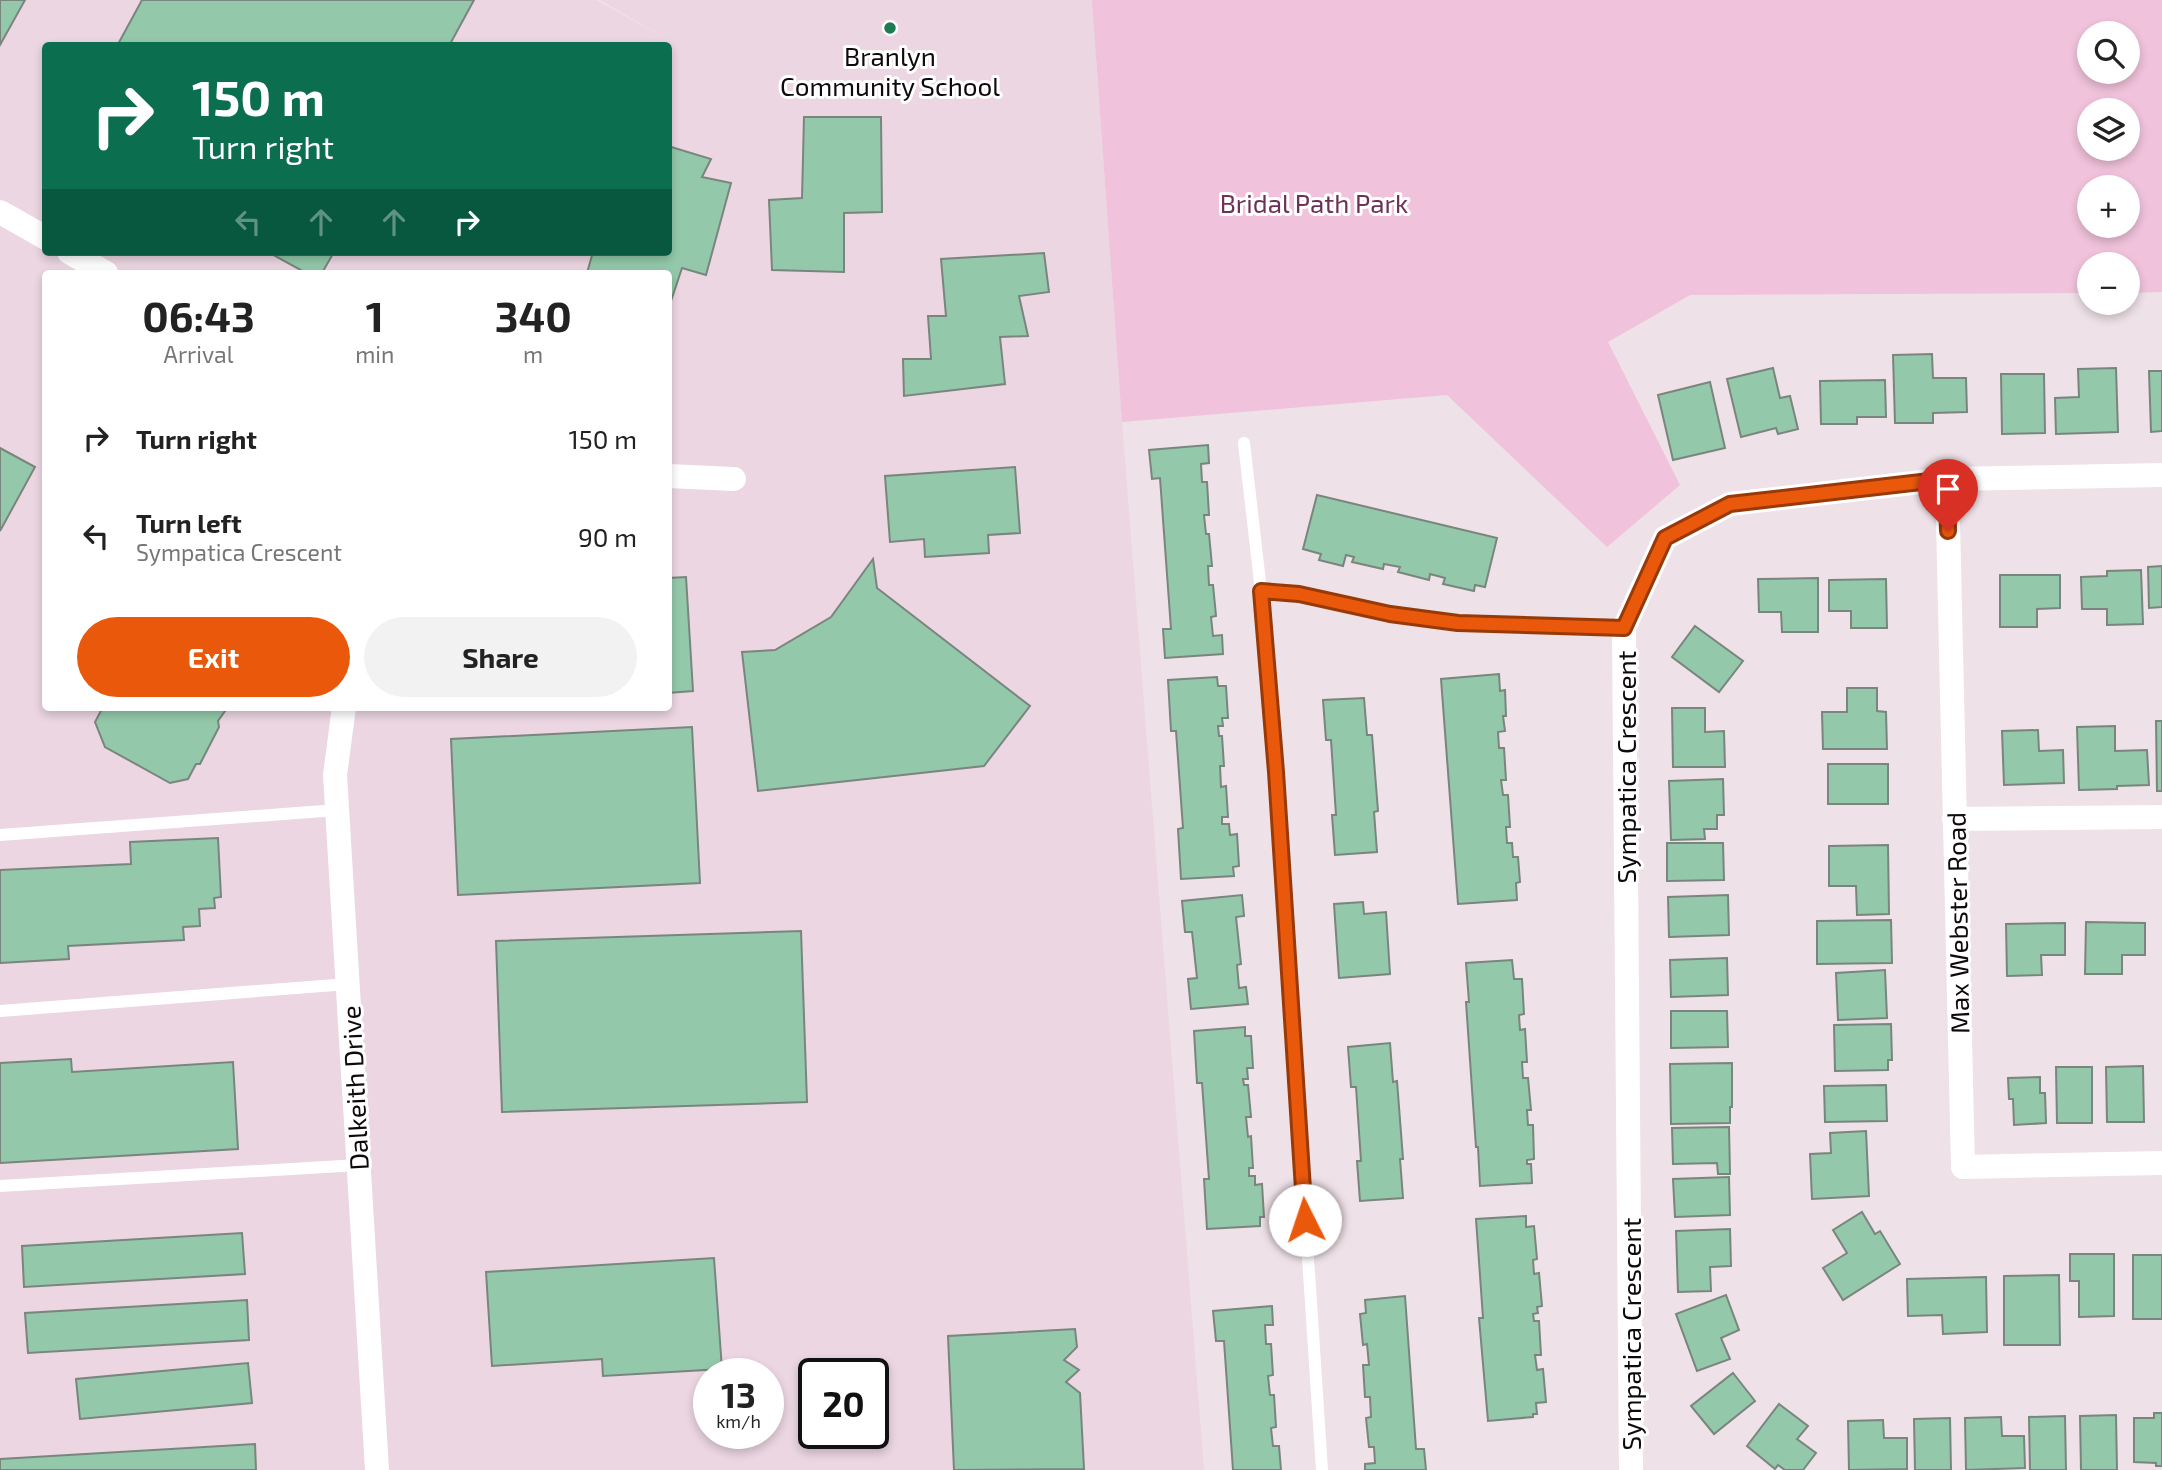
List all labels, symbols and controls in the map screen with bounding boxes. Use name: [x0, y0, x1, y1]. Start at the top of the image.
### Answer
marker: Branlyn Community School: [882, 20, 898, 36]
map controls: [2077, 21, 2140, 315]
button: search: [2077, 21, 2140, 84]
place label: Branlyn Community School: [780, 40, 1000, 101]
text: 150 m: [192, 67, 325, 126]
icon: right: [77, 70, 168, 161]
button: layers: [2077, 98, 2140, 161]
text: Turn right: [192, 127, 334, 165]
button: +: [2077, 175, 2140, 238]
park label: Bridal Path Park: [1220, 187, 1408, 218]
icon: left: [229, 203, 267, 241]
icon: ahead: [302, 203, 340, 241]
icon: ahead: [375, 203, 413, 241]
icon: right: [448, 203, 486, 241]
button: −: [2077, 252, 2140, 315]
text: 06:43: [142, 290, 255, 340]
text: 1: [366, 290, 384, 340]
text: 340: [495, 290, 572, 340]
text: Arrival: [164, 340, 234, 368]
text: min: [355, 340, 394, 368]
text: m: [523, 340, 543, 368]
icon: right: [77, 419, 115, 457]
text: Turn right: [136, 423, 257, 454]
text: 150 m: [568, 423, 637, 454]
pin: [1918, 459, 1978, 531]
icon: arrive: [1929, 470, 1967, 508]
text: Turn left: [136, 507, 242, 538]
icon: left: [77, 517, 115, 555]
text: 90 m: [578, 521, 637, 552]
text: Sympatica Crescent: [136, 538, 342, 566]
button: Exit: [77, 617, 350, 697]
button: Share: [364, 617, 637, 697]
street label: Sympatica Crescent: [1610, 650, 1641, 883]
street label: Max Webster Road: [1940, 812, 1974, 1034]
street label: Dalkeith Drive: [334, 1005, 374, 1171]
position arrow: [1268, 1183, 1342, 1257]
street label: Sympatica Crescent: [1615, 1217, 1646, 1450]
speed limit sign: 20: [798, 1358, 889, 1449]
text: 13: [721, 1373, 756, 1415]
text: km/h: [716, 1410, 761, 1432]

